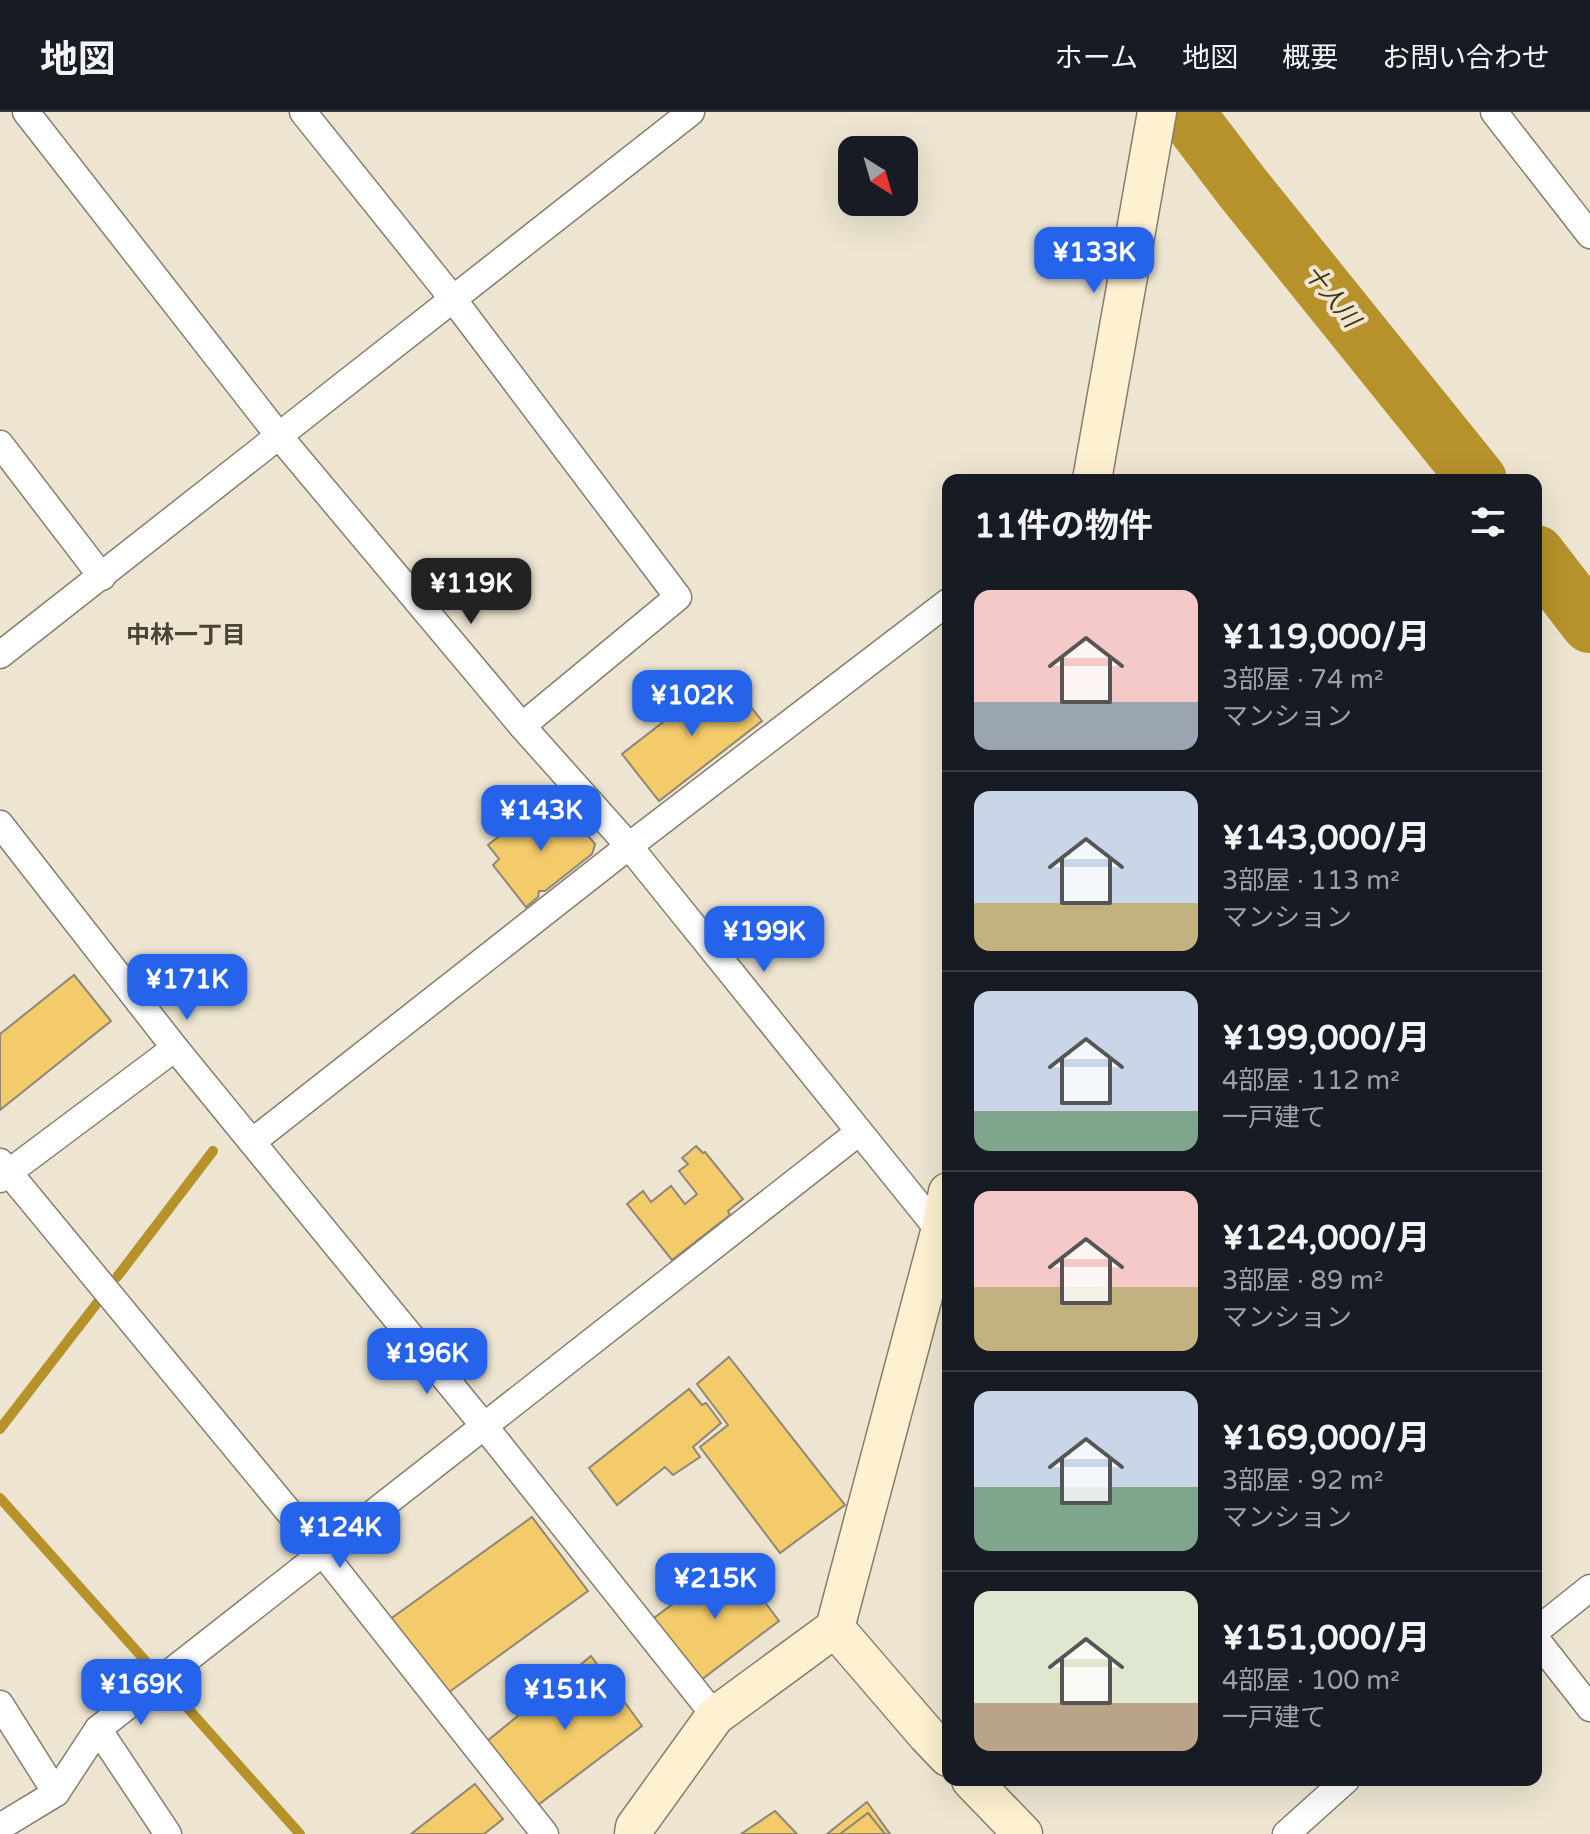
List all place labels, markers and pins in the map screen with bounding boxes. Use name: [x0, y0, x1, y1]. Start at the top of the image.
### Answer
pin: ¥133K: [1038, 227, 1150, 295]
pin: ¥119K: [415, 558, 527, 626]
pin: ¥102K: [636, 670, 748, 738]
pin: ¥143K: [485, 785, 597, 853]
pin: ¥199K: [708, 906, 820, 974]
pin: ¥171K: [131, 954, 243, 1022]
pin: ¥196K: [371, 1328, 483, 1396]
pin: ¥124K: [284, 1502, 396, 1570]
pin: ¥215K: [659, 1553, 771, 1621]
pin: ¥169K: [85, 1659, 197, 1727]
pin: ¥151K: [509, 1664, 621, 1732]

